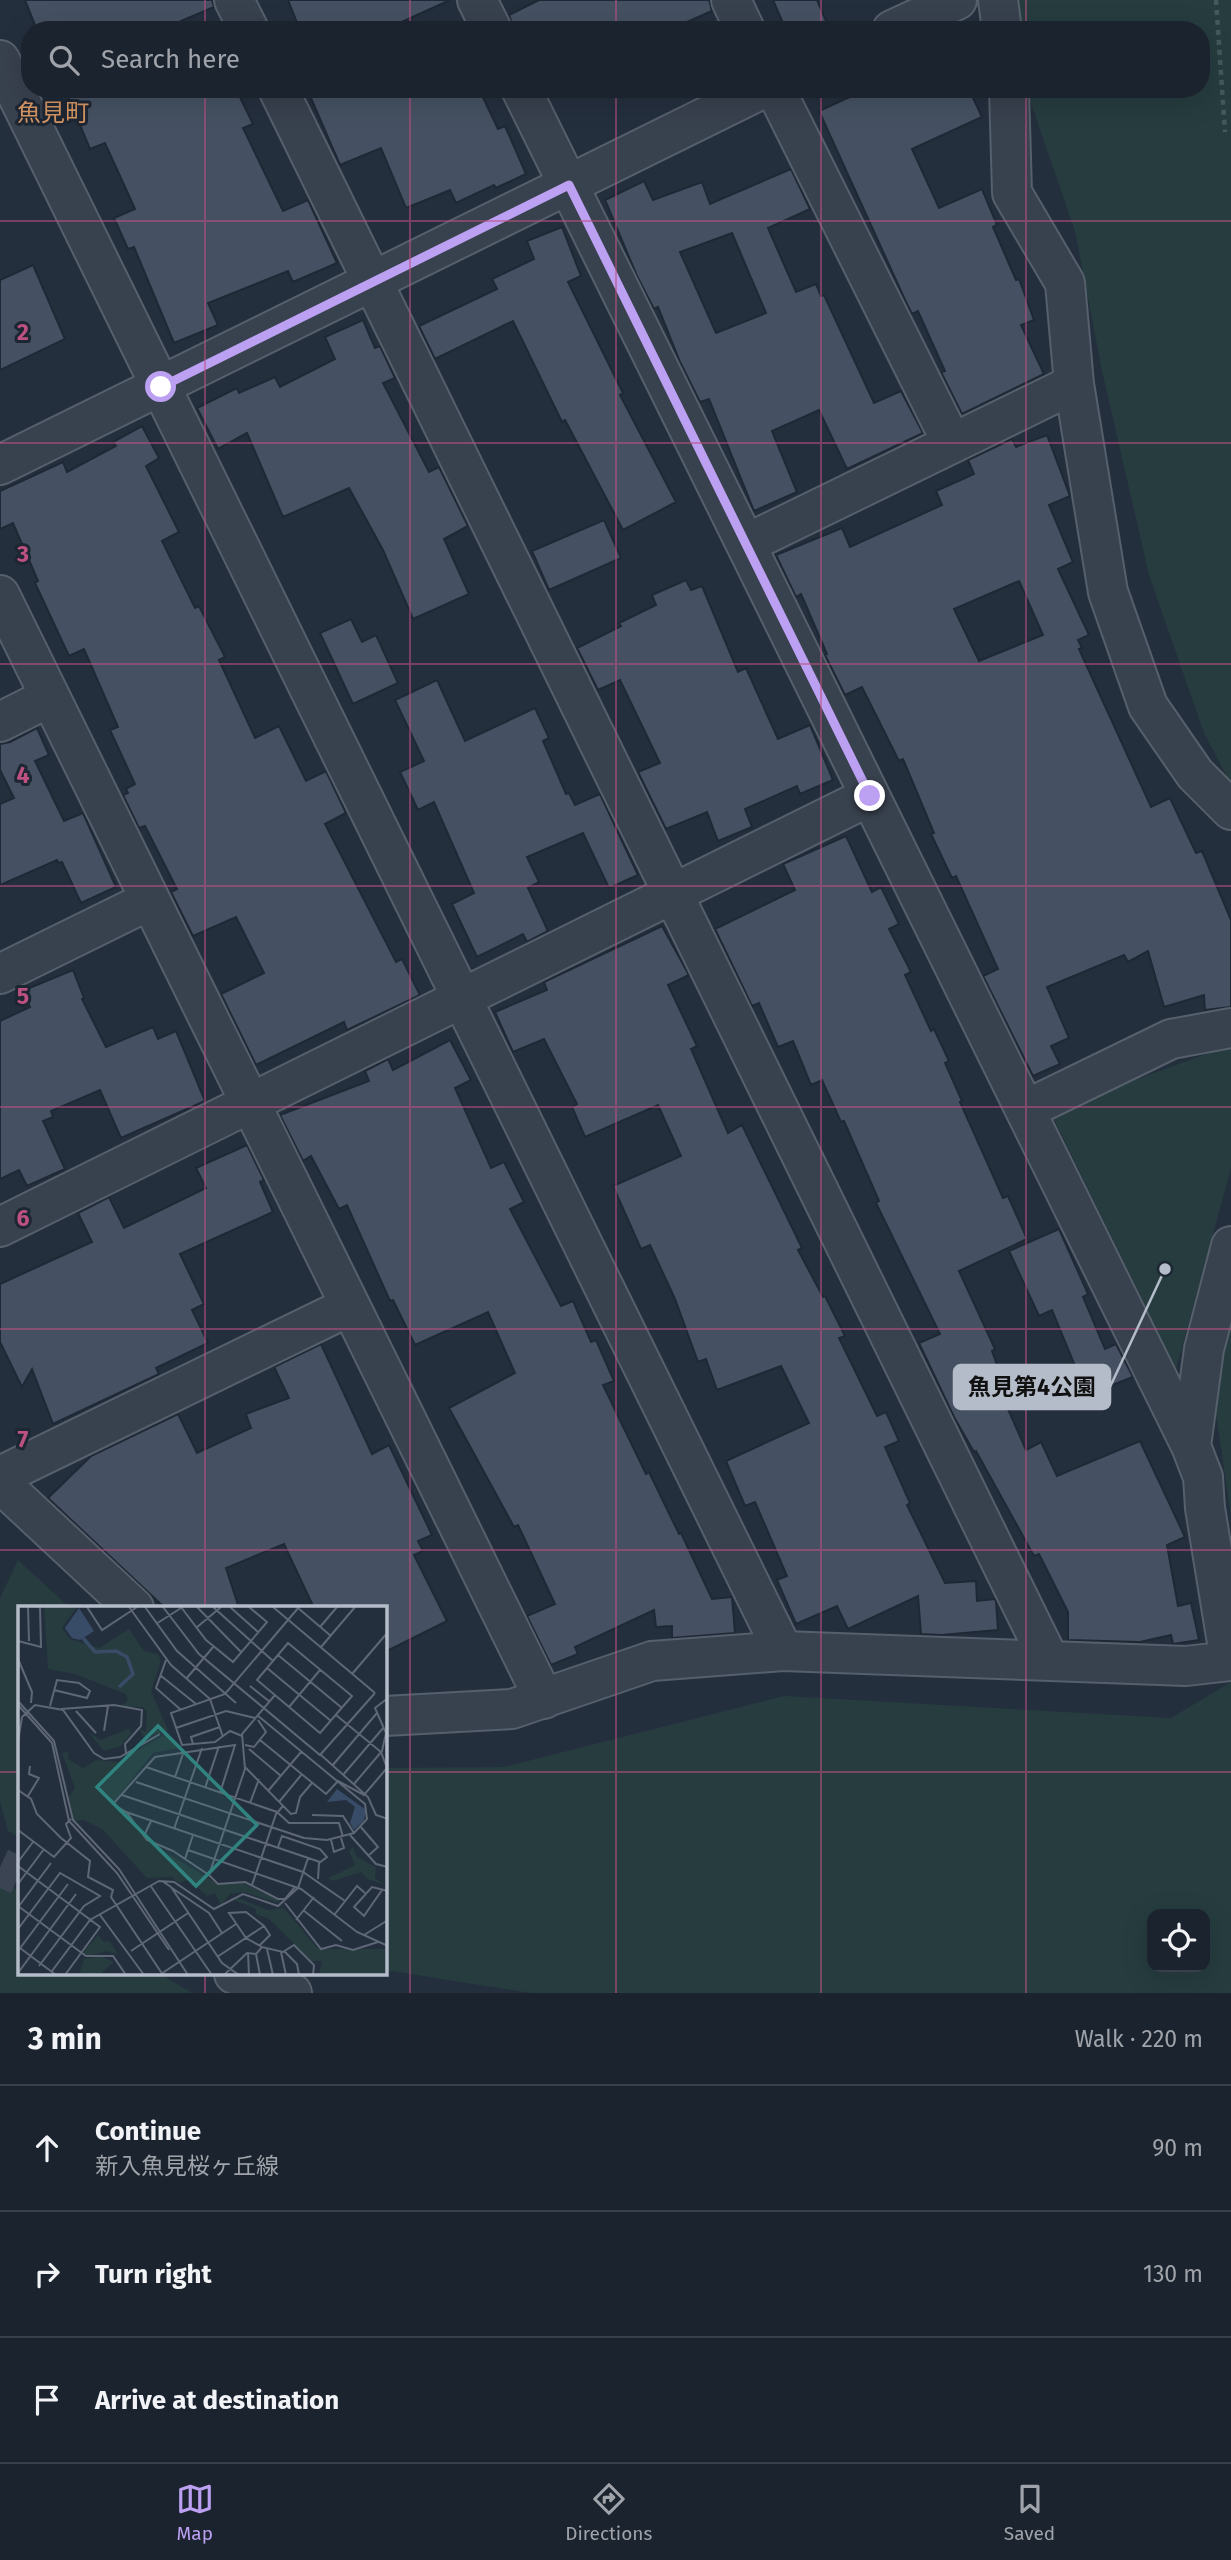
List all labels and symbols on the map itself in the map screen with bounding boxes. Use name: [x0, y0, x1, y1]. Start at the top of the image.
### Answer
district label: 魚見町: [17, 99, 89, 127]
text: 2: [17, 318, 29, 346]
route start: [145, 371, 176, 402]
text: 3: [16, 540, 29, 568]
text: 4: [17, 761, 30, 789]
route end: [854, 780, 885, 811]
text: 5: [17, 982, 29, 1010]
text: 6: [17, 1204, 30, 1232]
callout: 魚見第4公園: [954, 1365, 1110, 1409]
text: 魚見第4公園: [968, 1373, 1096, 1401]
text: 7: [18, 1425, 29, 1453]
inset map: [18, 1606, 387, 1976]

